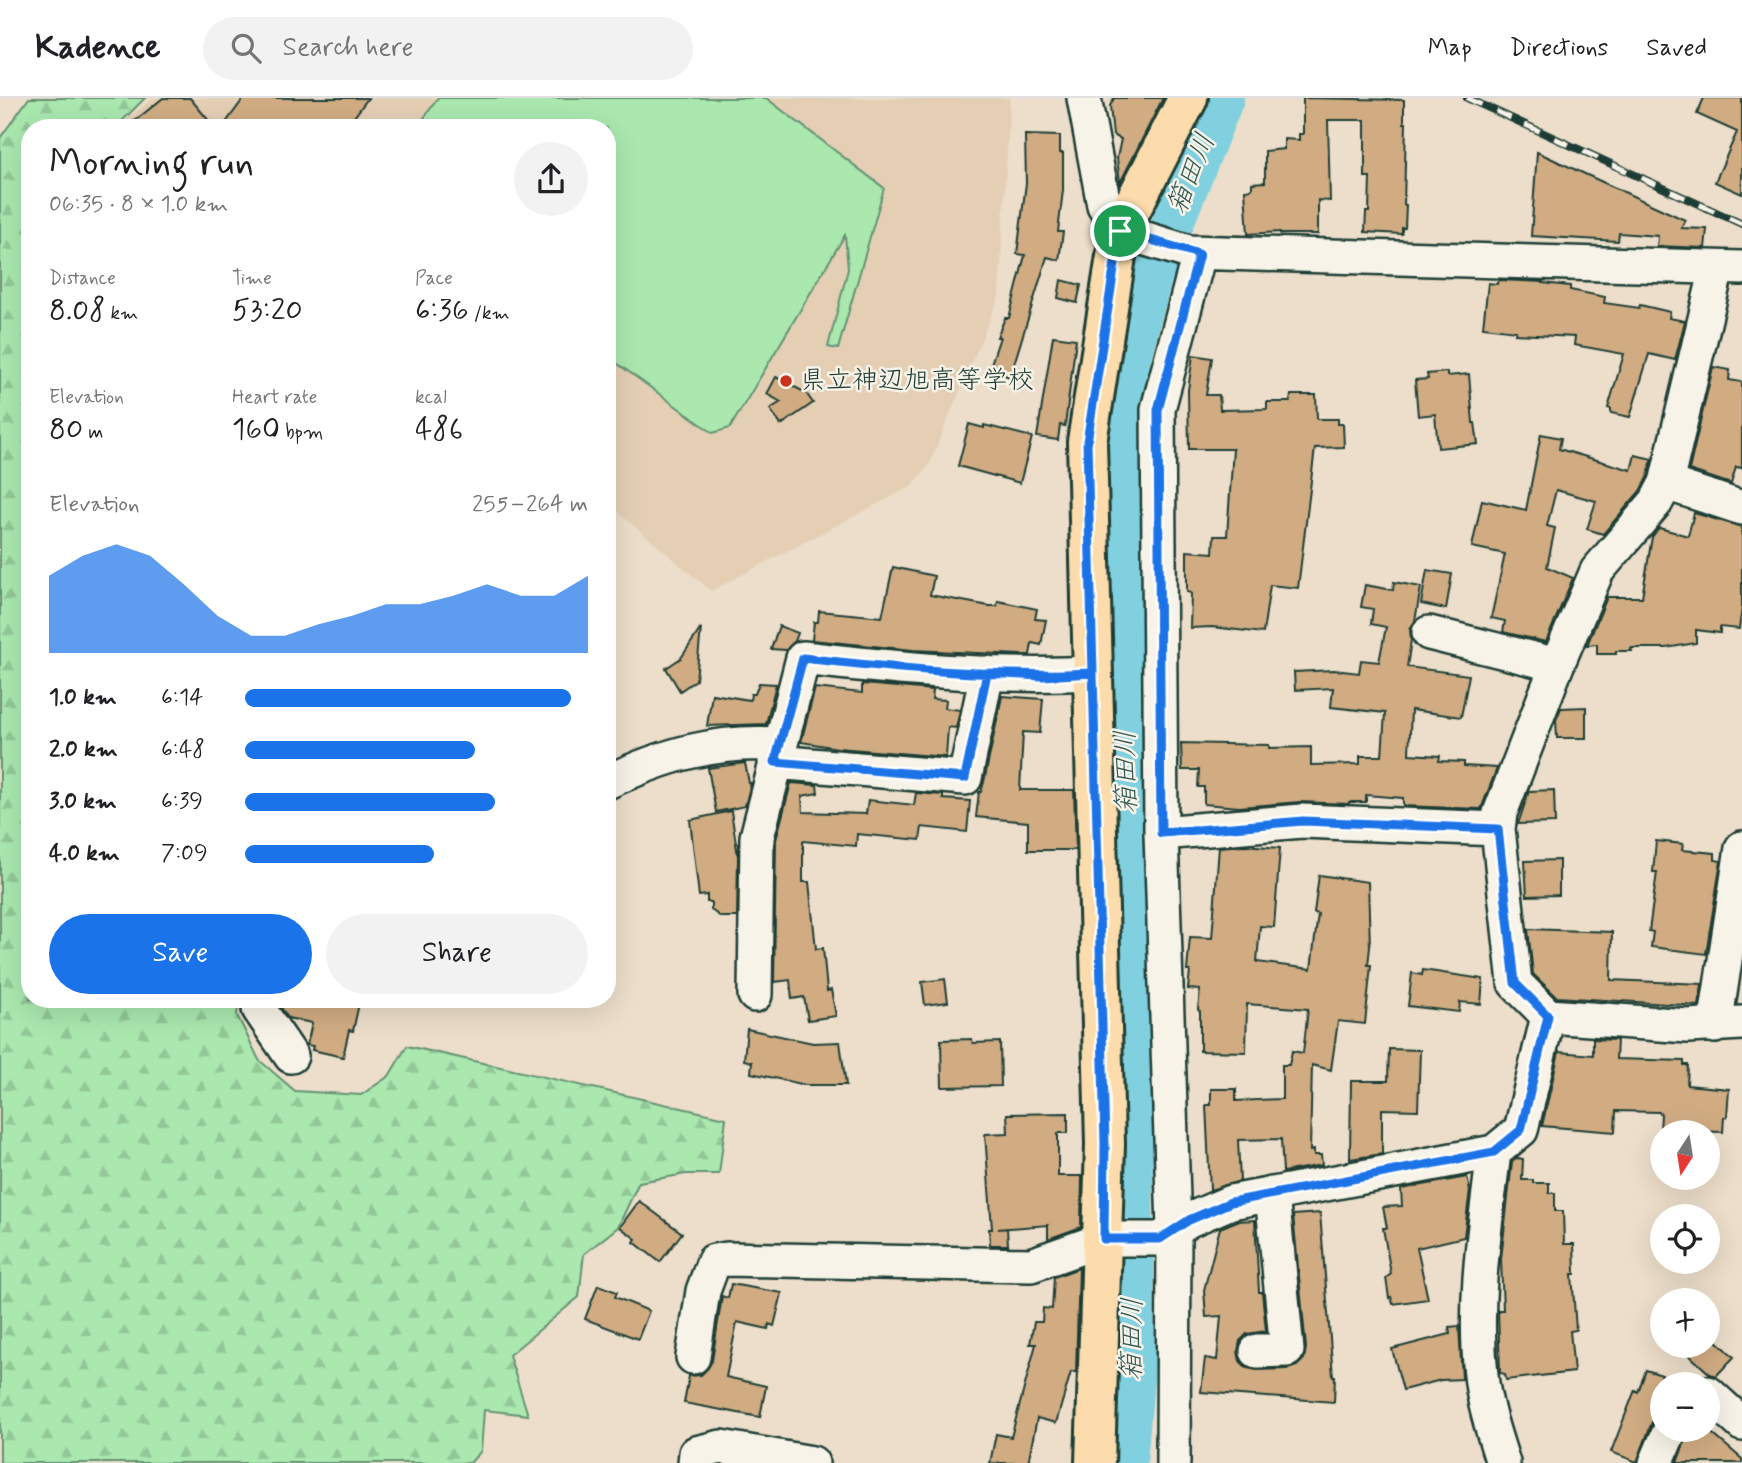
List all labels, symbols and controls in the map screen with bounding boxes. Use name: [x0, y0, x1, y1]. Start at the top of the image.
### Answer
search box: [203, 17, 693, 80]
text: Kadence: [35, 26, 161, 70]
icon: search: [227, 29, 265, 67]
text: Search here: [283, 31, 413, 65]
text: Map: [1428, 33, 1472, 64]
text: Directions: [1510, 33, 1608, 64]
text: Saved: [1646, 33, 1707, 64]
water label: 箱田川: [1159, 128, 1225, 220]
text: Morning run: [49, 139, 254, 188]
button: share: [514, 142, 588, 216]
text: 06:35 · 8 × 1.0 km: [49, 190, 228, 220]
pin: [1090, 201, 1150, 261]
icon: arrive: [1101, 212, 1139, 250]
text: Distance: [49, 266, 116, 291]
text: Time: [232, 266, 272, 291]
text: Pace: [415, 266, 453, 291]
text: 8.08: [49, 291, 105, 330]
text: 53:20: [232, 291, 303, 330]
text: 6:36: [415, 291, 469, 330]
text: km: [105, 301, 138, 326]
text: /km: [469, 301, 510, 326]
place label: 県立神辺旭高等学校: [800, 364, 1034, 398]
marker: 県立神辺旭高等学校: [778, 373, 794, 389]
text: Elevation: [49, 385, 124, 410]
text: Heart rate: [232, 385, 317, 410]
text: kcal: [415, 385, 447, 410]
text: 80: [49, 410, 83, 449]
text: 160: [232, 410, 280, 449]
text: 486: [415, 410, 463, 449]
text: m: [83, 420, 103, 445]
text: bpm: [280, 420, 323, 445]
text: Elevation: [49, 490, 140, 520]
text: 255–264 m: [472, 490, 588, 520]
text: 1.0 km: [49, 683, 117, 713]
text: 6:14: [161, 683, 203, 713]
water label: 箱田川: [1108, 730, 1146, 814]
text: 2.0 km: [49, 735, 118, 765]
text: 6:48: [161, 735, 205, 765]
text: 3.0 km: [49, 787, 117, 817]
text: 6:39: [161, 787, 203, 817]
text: 4.0 km: [49, 839, 120, 869]
text: 7:09: [161, 839, 208, 869]
button: Save: [49, 914, 312, 994]
button: Share: [326, 914, 588, 994]
north arrow: [1650, 1120, 1720, 1190]
map controls: [1650, 1120, 1720, 1442]
button: locate: [1650, 1204, 1720, 1274]
button: +: [1650, 1288, 1720, 1358]
water label: 箱田川: [1114, 1297, 1152, 1381]
button: −: [1650, 1372, 1720, 1442]

